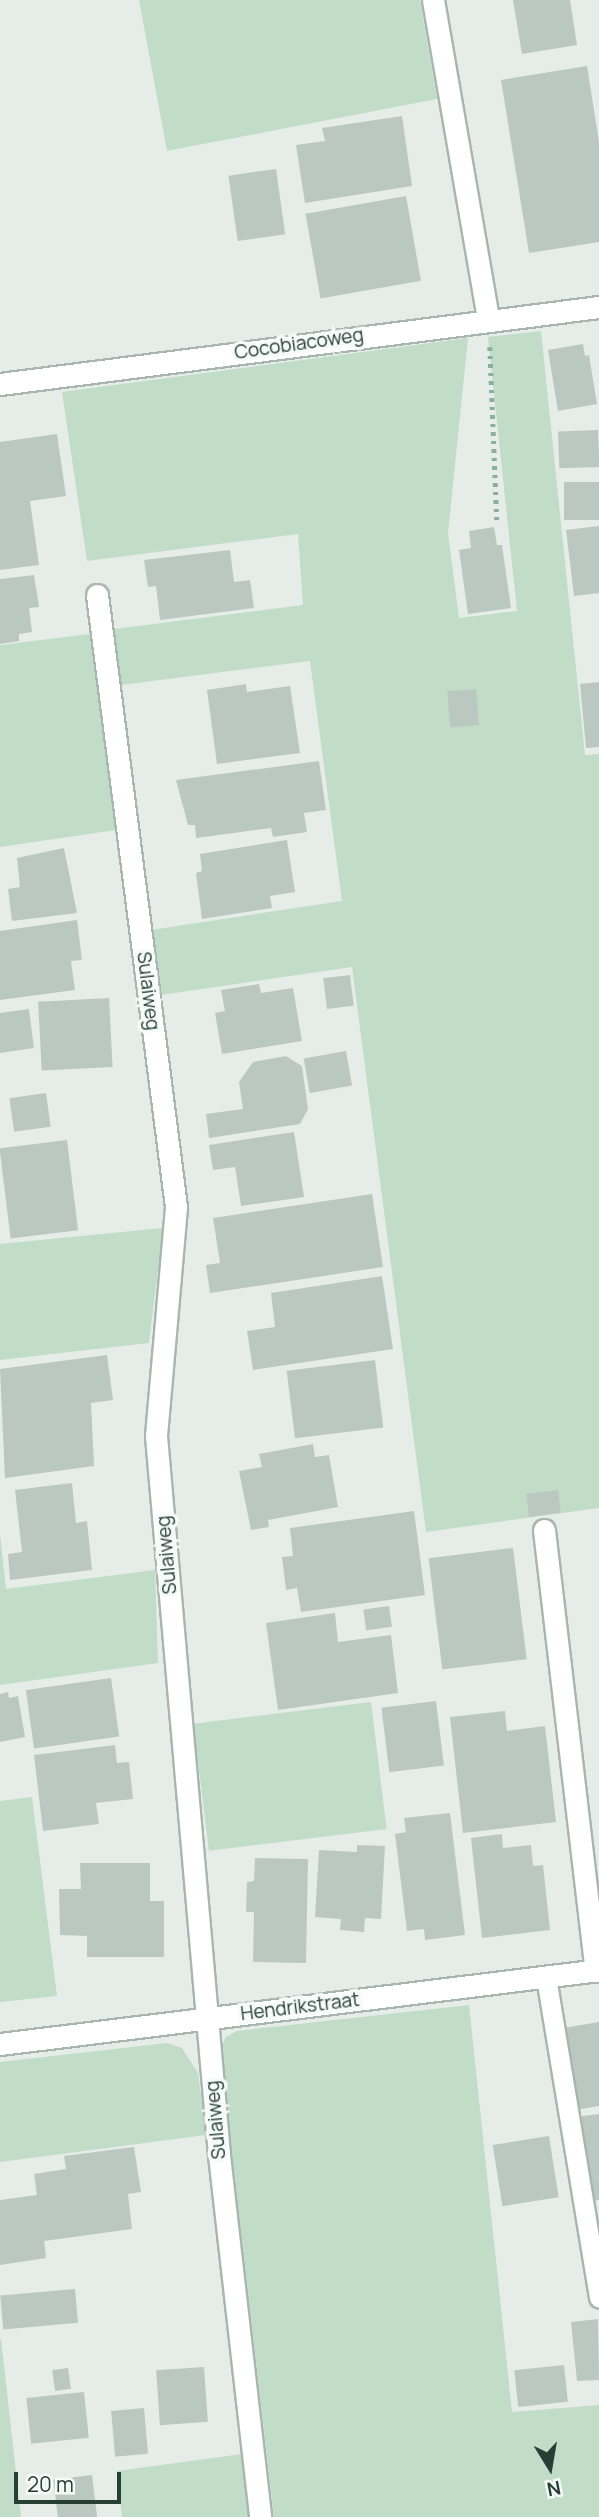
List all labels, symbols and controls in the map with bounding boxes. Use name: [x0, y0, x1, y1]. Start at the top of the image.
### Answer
street label: Cocobiacoweg: [233, 324, 365, 364]
street label: Sulaiweg: [132, 950, 164, 1032]
street label: Sulaiweg: [152, 1515, 182, 1595]
street label: Hendrikstraat: [239, 1988, 361, 2026]
street label: Sulaiweg: [201, 2080, 231, 2160]
north arrow: [515, 2433, 585, 2503]
scale bar: [18, 2458, 124, 2502]
text: 20 m: [27, 2470, 74, 2498]
text: N: [545, 2475, 563, 2503]

